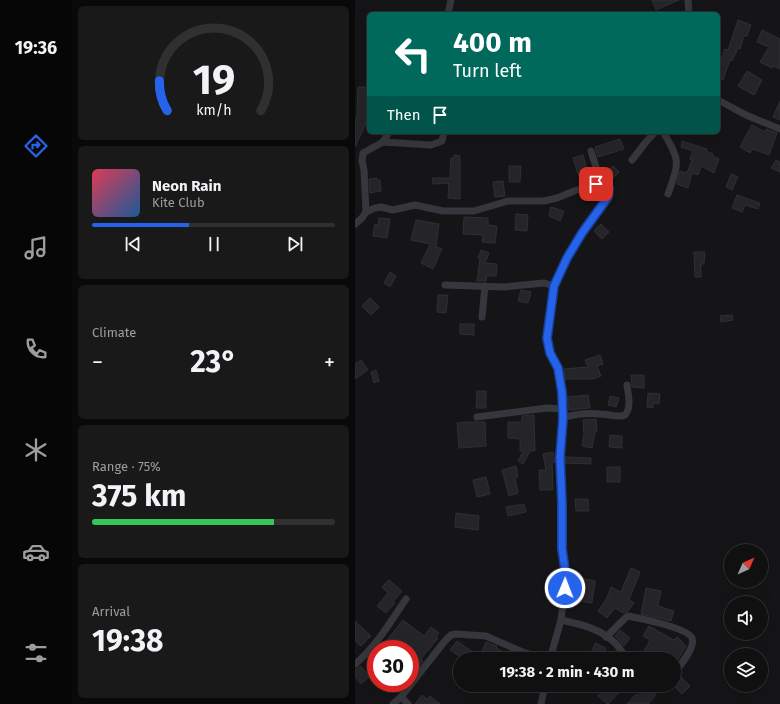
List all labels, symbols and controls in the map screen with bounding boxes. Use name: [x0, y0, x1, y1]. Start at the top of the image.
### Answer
text: 400 m: [453, 26, 532, 59]
icon: left: [387, 28, 439, 80]
text: 19:36: [15, 37, 57, 59]
text: 19: [192, 55, 235, 105]
text: Turn left: [453, 60, 522, 82]
text: km/h: [196, 101, 231, 118]
icon: arrive: [429, 104, 451, 126]
text: Then: [387, 106, 421, 124]
icon: directions: [22, 132, 50, 160]
pin: [579, 167, 613, 201]
icon: arrive: [585, 173, 607, 195]
text: Neon Rain: [152, 177, 221, 195]
text: Kite Club: [152, 195, 205, 210]
icon: previous: [122, 233, 144, 255]
icon: pause: [203, 233, 225, 255]
icon: next: [284, 233, 306, 255]
icon: music: [22, 234, 50, 262]
text: Climate: [92, 325, 136, 340]
icon: phone: [22, 335, 50, 363]
text: 23°: [190, 344, 237, 380]
text: −: [92, 349, 103, 376]
text: +: [324, 349, 335, 376]
icon: climate: [22, 436, 50, 464]
text: Range · 75%: [92, 459, 161, 474]
text: 375 km: [92, 478, 186, 514]
icon: car: [22, 538, 50, 566]
north arrow: [724, 544, 768, 588]
map controls: [724, 544, 768, 692]
position arrow: [544, 567, 586, 609]
button: sound: [724, 596, 768, 640]
text: Arrival: [92, 604, 130, 619]
text: 19:38: [92, 623, 163, 659]
icon: filters: [22, 639, 50, 667]
speed limit sign: 30: [367, 640, 419, 692]
button: layers: [724, 648, 768, 692]
text: 19:38 · 2 min · 430 m: [499, 663, 635, 681]

